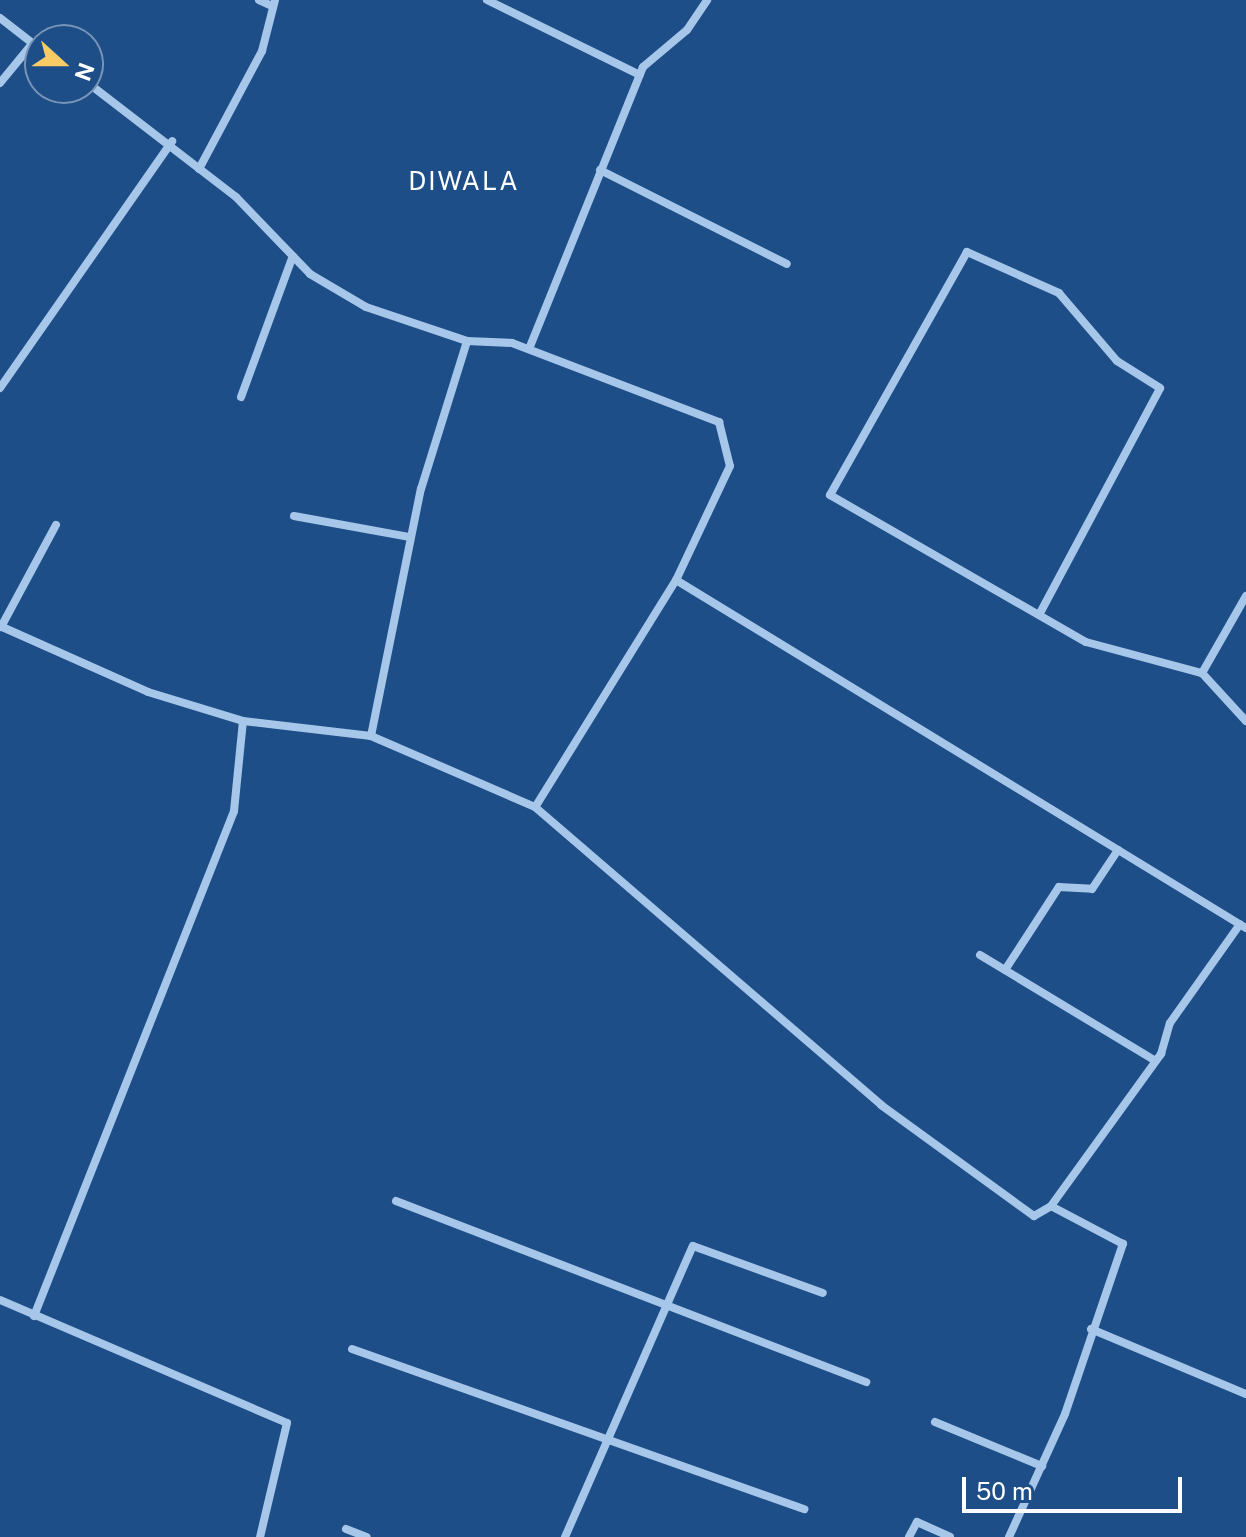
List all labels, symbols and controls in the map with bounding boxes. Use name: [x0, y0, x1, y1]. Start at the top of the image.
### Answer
north arrow: [24, 24, 104, 104]
text: N: [69, 59, 100, 85]
district label: DIWALA: [408, 165, 520, 197]
scale bar: [966, 1461, 1186, 1511]
text: 50 m: [976, 1477, 1033, 1505]

